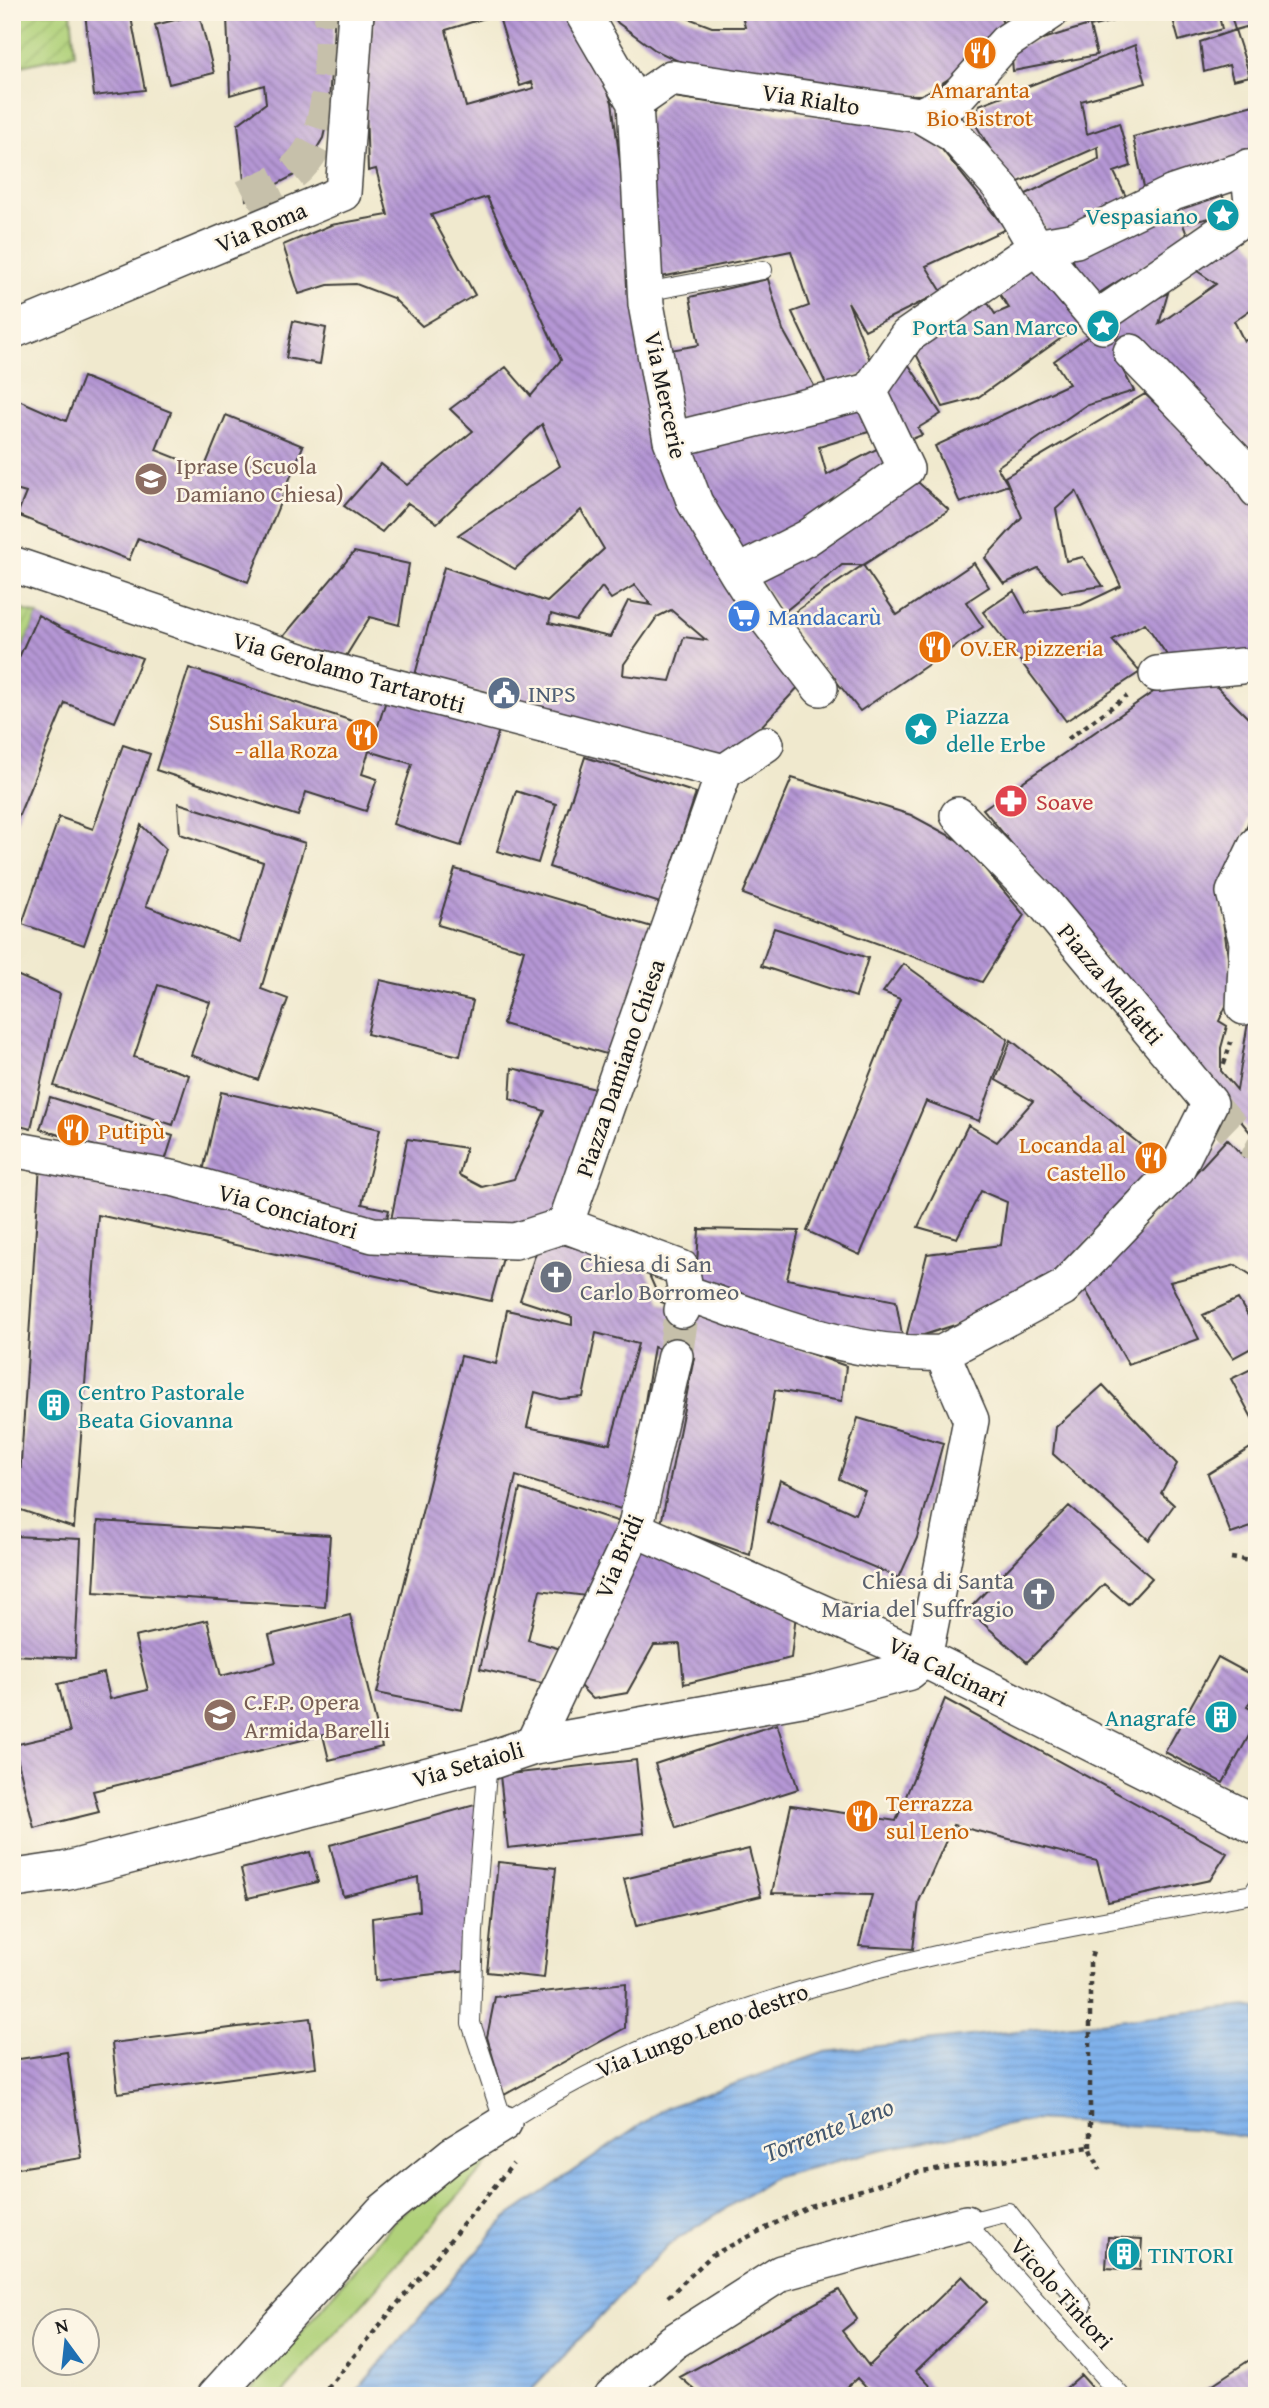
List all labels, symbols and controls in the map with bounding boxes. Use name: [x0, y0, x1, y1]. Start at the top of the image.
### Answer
restaurant icon: Amaranta Bio Bistrot: [961, 34, 999, 72]
place label: Amaranta Bio Bistrot: [927, 72, 1034, 135]
street label: Via Rialto: [760, 74, 862, 124]
street label: Via Roma: [210, 192, 313, 262]
place icon: Vespasiano: [1204, 196, 1242, 234]
place label: Vespasiano: [1085, 198, 1198, 233]
place icon: Porta San Marco: [1084, 307, 1122, 345]
place label: Porta San Marco: [913, 309, 1078, 344]
street label: Via Mercerie: [635, 328, 697, 462]
place label: Iprase (Scuola Damiano Chiesa): [176, 448, 344, 511]
school or university icon: Iprase (Scuola Damiano Chiesa): [132, 460, 170, 498]
supermarket icon: Mandacarù: [725, 597, 763, 635]
place label: Mandacarù: [768, 599, 882, 634]
street label: Via Gerolamo Tartarotti: [229, 622, 470, 722]
restaurant icon: OV.ER pizzeria: [916, 628, 954, 666]
place label: OV.ER pizzeria: [960, 630, 1104, 665]
public building icon: INPS: [485, 674, 523, 712]
place label: INPS: [528, 676, 576, 711]
place label: Piazza delle Erbe: [946, 698, 1046, 761]
place label: Sushi Sakura - alla Roza: [209, 704, 339, 767]
place icon: Piazza delle Erbe: [902, 710, 940, 748]
restaurant icon: Sushi Sakura - alla Roza: [343, 716, 381, 754]
pharmacy icon: Soave: [992, 782, 1030, 820]
place label: Soave: [1036, 784, 1094, 819]
street label: Piazza Malfatti: [1050, 916, 1172, 1053]
street label: Piazza Damiano Chiesa: [566, 954, 674, 1182]
restaurant icon: Putipù: [54, 1111, 92, 1149]
place label: Putipù: [98, 1113, 165, 1148]
place label: Locanda al Castello: [1019, 1127, 1126, 1190]
restaurant icon: Locanda al Castello: [1132, 1139, 1170, 1177]
street label: Via Conciatori: [214, 1174, 362, 1248]
place label: Chiesa di San Carlo Borromeo: [580, 1246, 739, 1309]
church icon: Chiesa di San Carlo Borromeo: [537, 1258, 575, 1296]
place label: Centro Pastorale Beata Giovanna: [78, 1374, 245, 1437]
building icon: Centro Pastorale Beata Giovanna: [35, 1386, 73, 1424]
street label: Via Bridi: [586, 1508, 653, 1604]
place label: Chiesa di Santa Maria del Suffragio: [822, 1563, 1015, 1626]
church icon: Chiesa di Santa Maria del Suffragio: [1020, 1575, 1058, 1613]
street label: Via Calcinari: [882, 1627, 1014, 1715]
place label: C.F.P. Opera Armida Barelli: [244, 1684, 390, 1747]
school or university icon: C.F.P. Opera Armida Barelli: [201, 1696, 239, 1734]
building icon: Anagrafe: [1202, 1698, 1240, 1736]
place label: Anagrafe: [1105, 1700, 1196, 1735]
street label: Via Setaioli: [408, 1731, 528, 1797]
place label: Terrazza sul Leno: [886, 1785, 974, 1848]
restaurant icon: Terrazza sul Leno: [843, 1797, 881, 1835]
street label: Via Lungo Leno destro: [591, 1973, 813, 2087]
water label: Torrente Leno: [757, 2086, 899, 2172]
street label: Vicolo Tintori: [1002, 2229, 1122, 2357]
building icon: TINTORI: [1105, 2235, 1143, 2273]
place label: TINTORI: [1148, 2237, 1234, 2272]
north arrow: [32, 2306, 102, 2376]
text: N: [52, 2310, 72, 2341]

